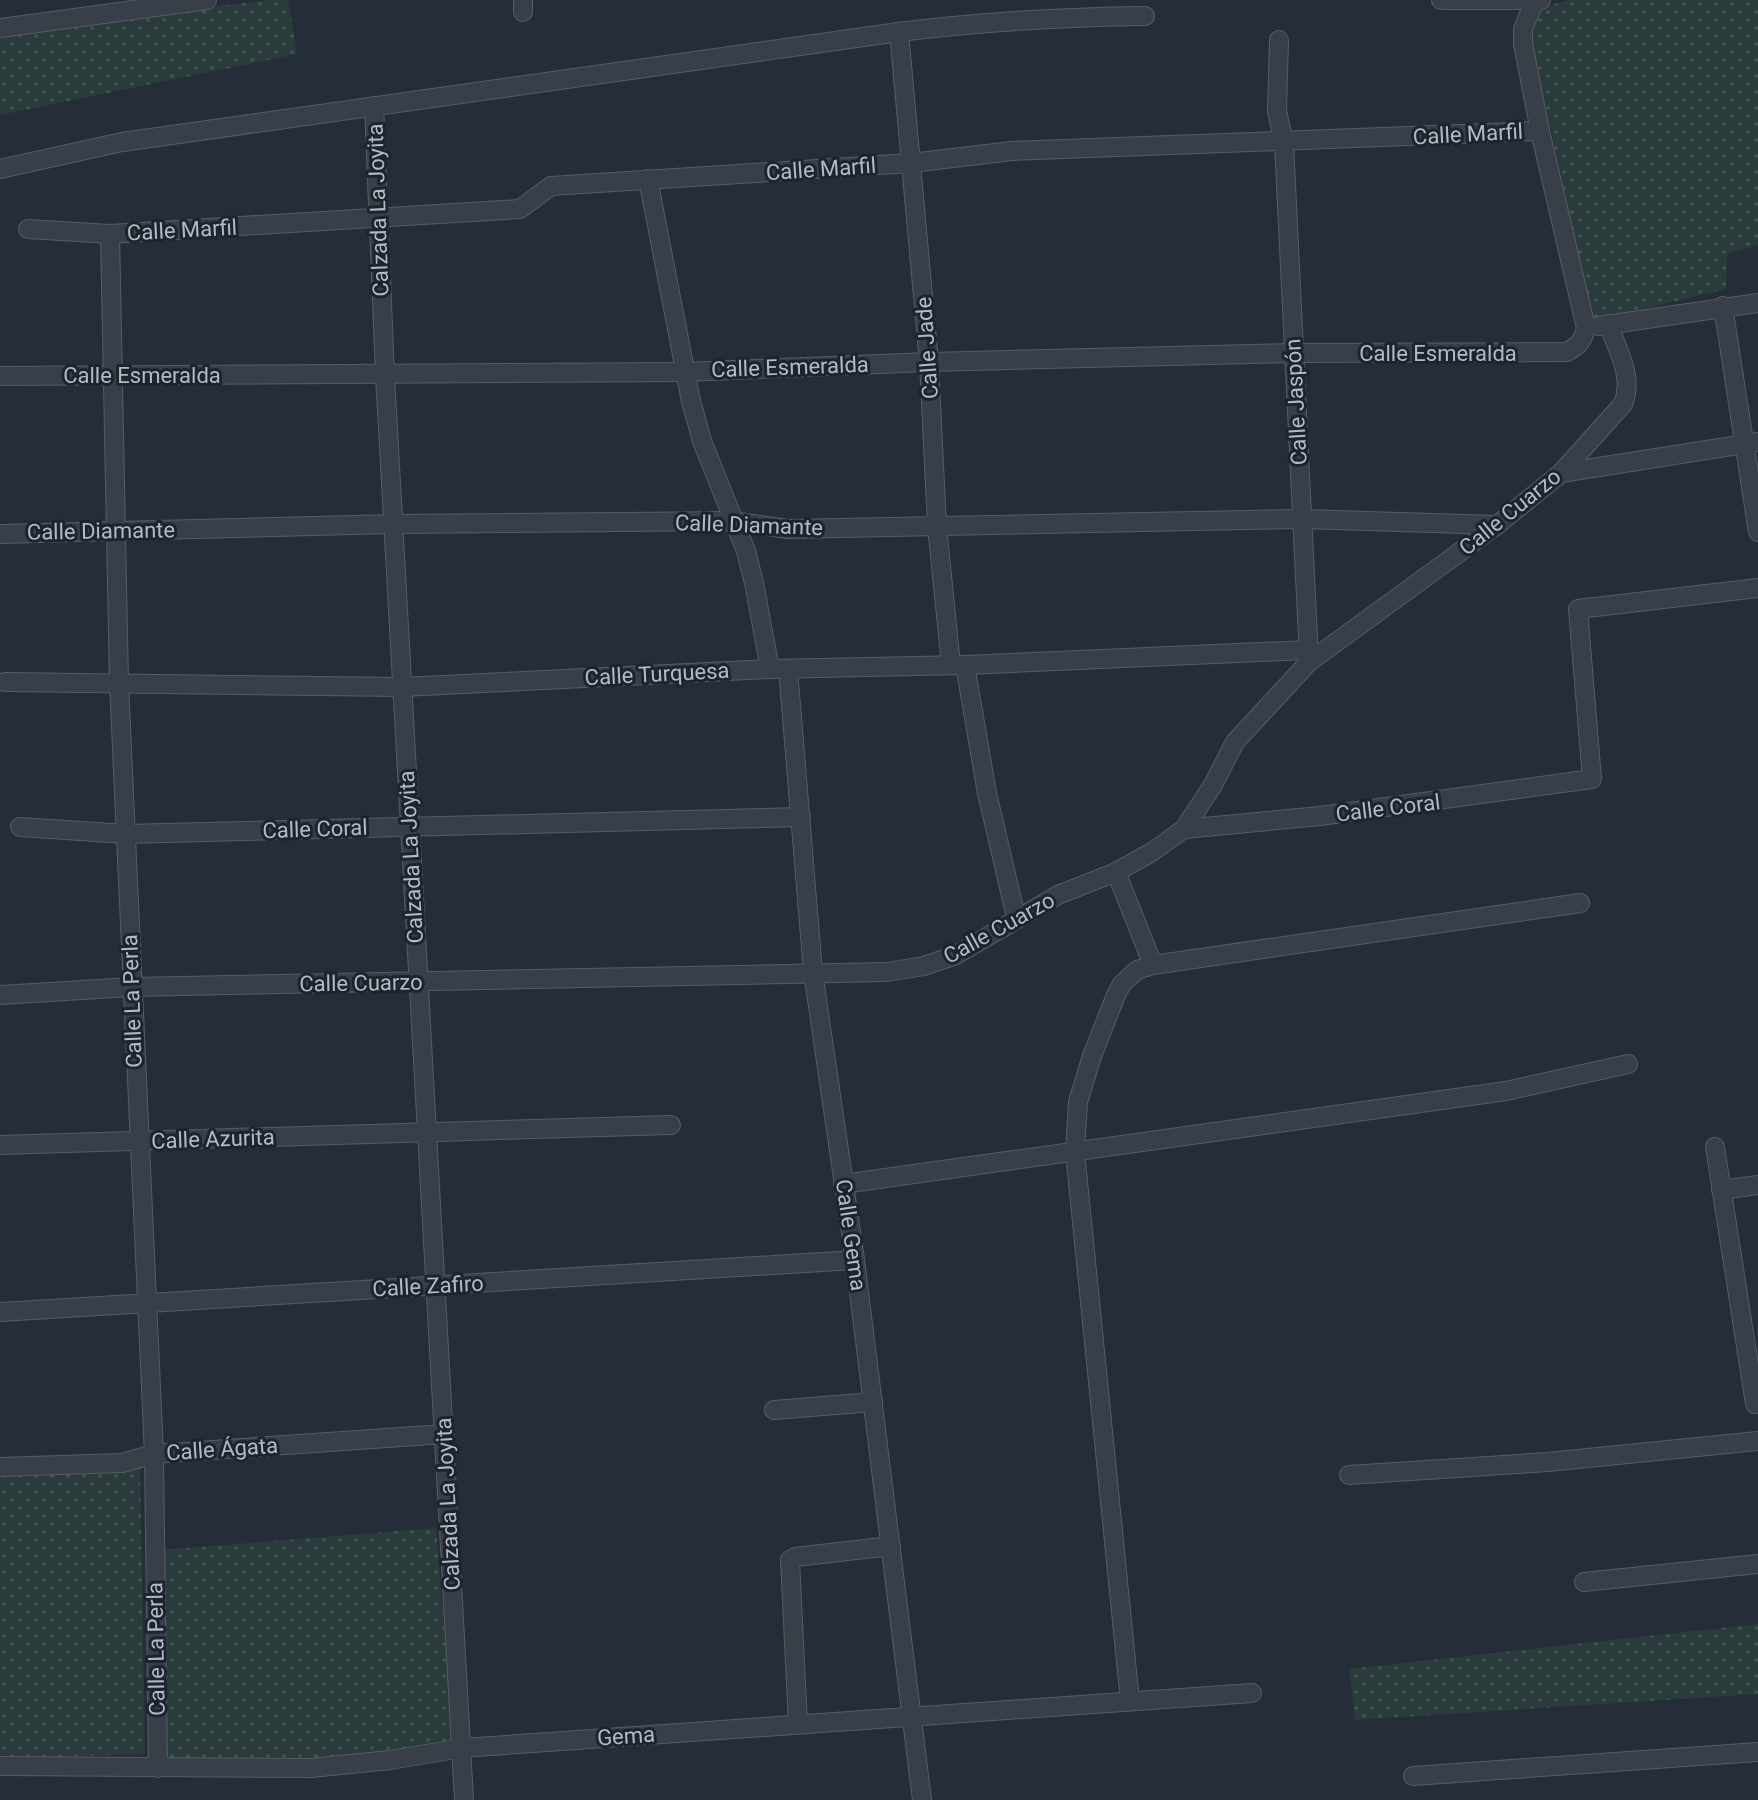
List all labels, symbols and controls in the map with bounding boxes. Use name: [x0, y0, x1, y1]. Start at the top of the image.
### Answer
street label: Calle Marfil: [1412, 119, 1524, 149]
street label: Calzada La Joyita: [362, 123, 394, 297]
street label: Calle Marfil: [765, 153, 877, 185]
street label: Calle Marfil: [126, 215, 238, 245]
street label: Calle Jade: [911, 296, 943, 400]
street label: Calle Jaspón: [1280, 338, 1312, 466]
street label: Calle Esmeralda: [1359, 341, 1517, 366]
street label: Calle Esmeralda: [711, 352, 869, 382]
street label: Calle Esmeralda: [63, 363, 221, 388]
street label: Calle Cuarzo: [1454, 463, 1566, 561]
street label: Calle Diamante: [675, 510, 823, 540]
street label: Calle Diamante: [27, 517, 175, 545]
street label: Calle Turquesa: [584, 658, 730, 690]
street label: Calzada La Joyita: [394, 770, 428, 944]
street label: Calle Coral: [1334, 789, 1442, 827]
street label: Calle Coral: [262, 815, 368, 843]
street label: Calle Cuarzo: [939, 887, 1059, 969]
street label: Calle La Perla: [117, 934, 147, 1068]
street label: Calle Cuarzo: [299, 969, 423, 997]
street label: Calle Azurita: [151, 1124, 275, 1154]
street label: Calle Gema: [831, 1178, 871, 1292]
street label: Calle Zafiro: [372, 1271, 484, 1301]
street label: Calzada La Joyita: [431, 1417, 465, 1591]
street label: Calle Ágata: [165, 1433, 279, 1465]
street label: Calle La Perla: [142, 1582, 170, 1716]
street label: Gema: [596, 1722, 656, 1750]

